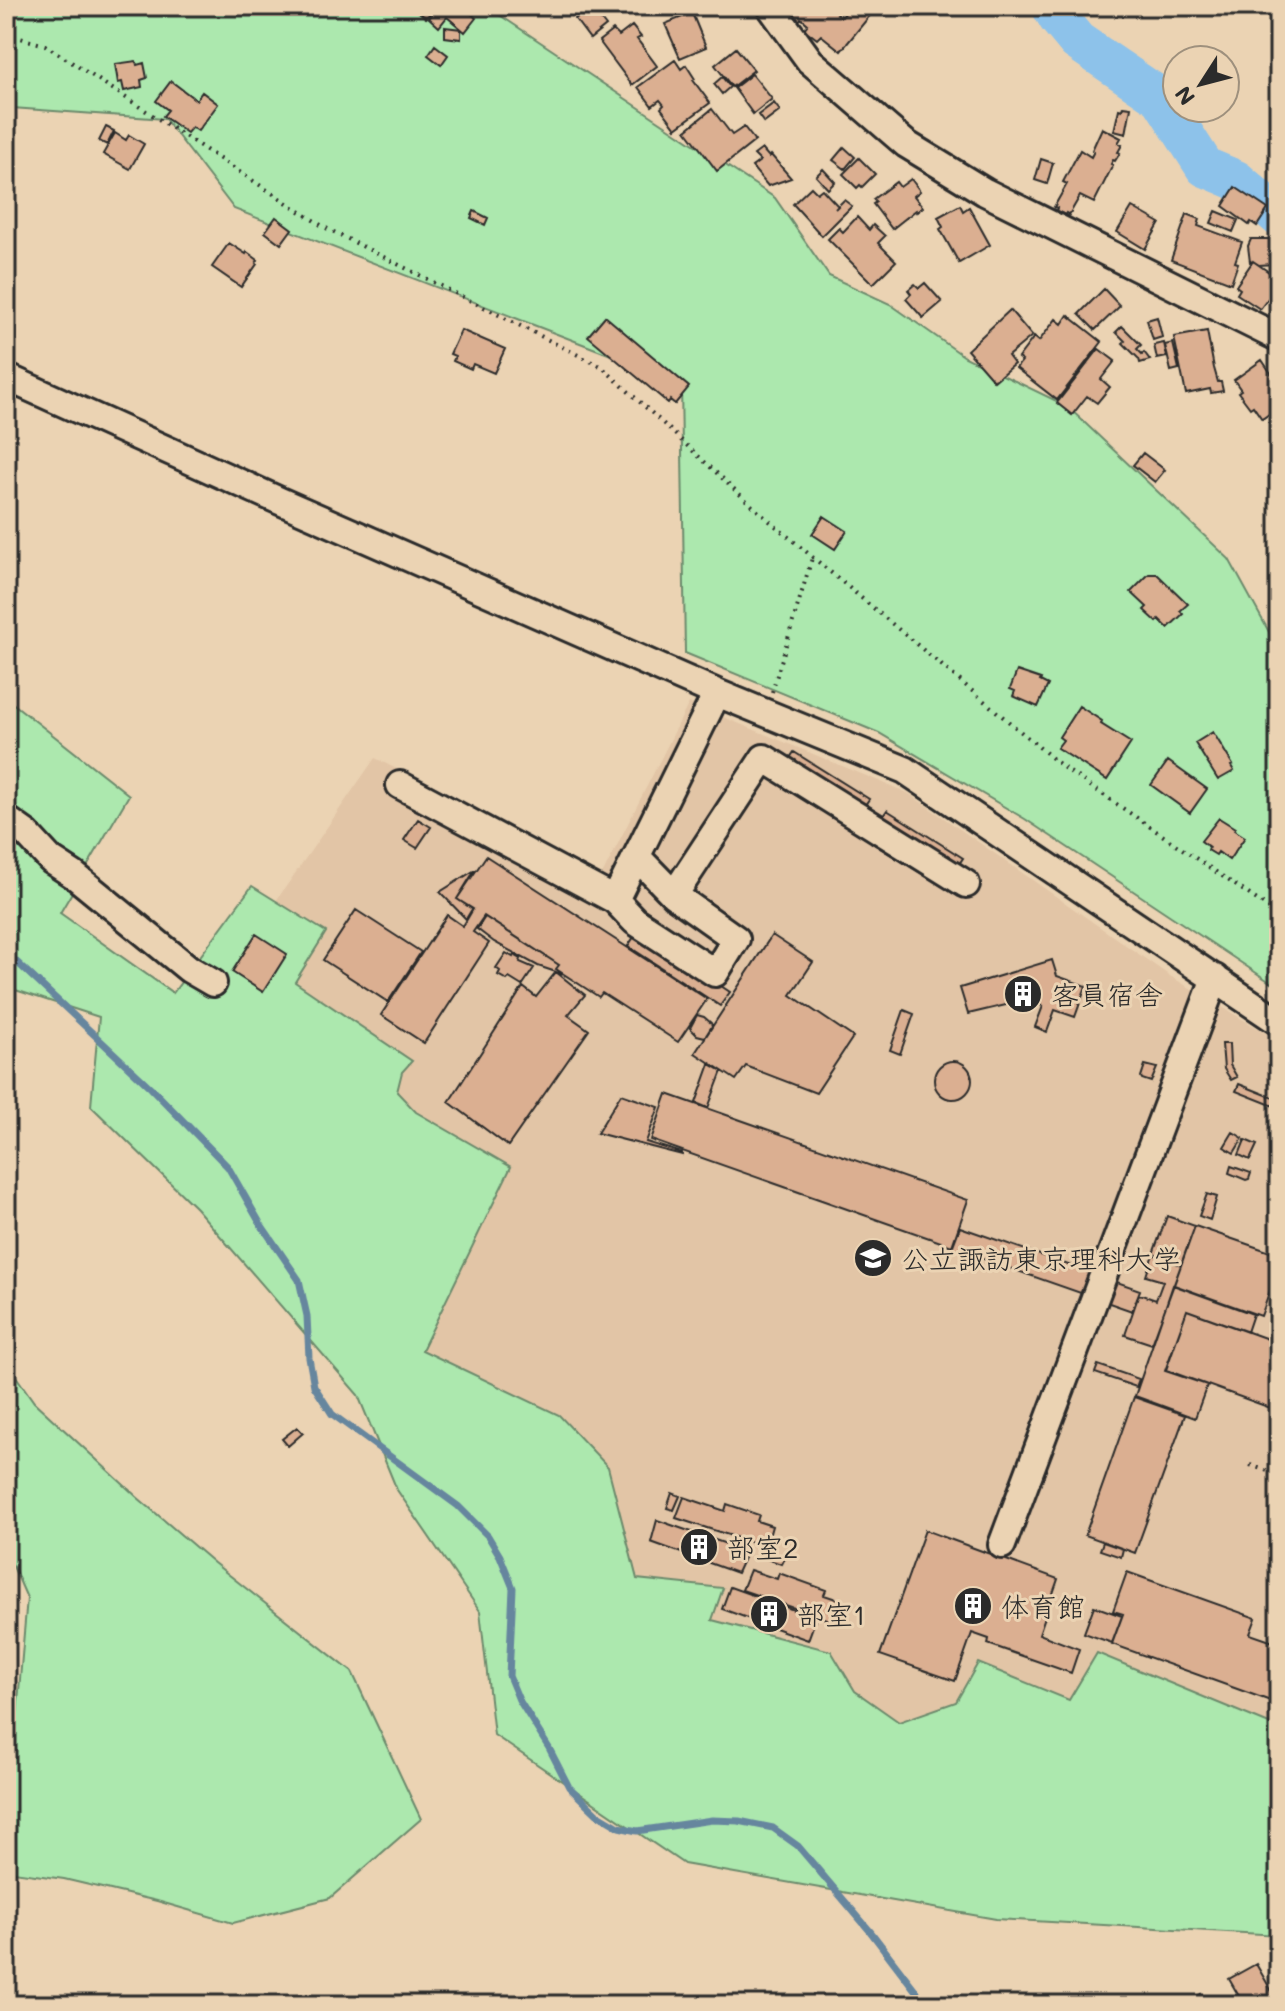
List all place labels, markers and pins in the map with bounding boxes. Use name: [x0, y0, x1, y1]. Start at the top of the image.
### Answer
building icon: 客員宿舎: [1002, 973, 1044, 1015]
place label: 客員宿舎: [1051, 976, 1163, 1012]
school or university icon: 公立諏訪東京理科大学: [852, 1237, 894, 1279]
place label: 公立諏訪東京理科大学: [901, 1240, 1181, 1276]
building icon: 部室2: [678, 1526, 720, 1568]
place label: 部室2: [727, 1529, 799, 1565]
building icon: 体育館: [952, 1585, 994, 1627]
place label: 体育館: [1001, 1588, 1085, 1624]
building icon: 部室1: [748, 1593, 790, 1635]
place label: 部室1: [797, 1596, 866, 1632]

